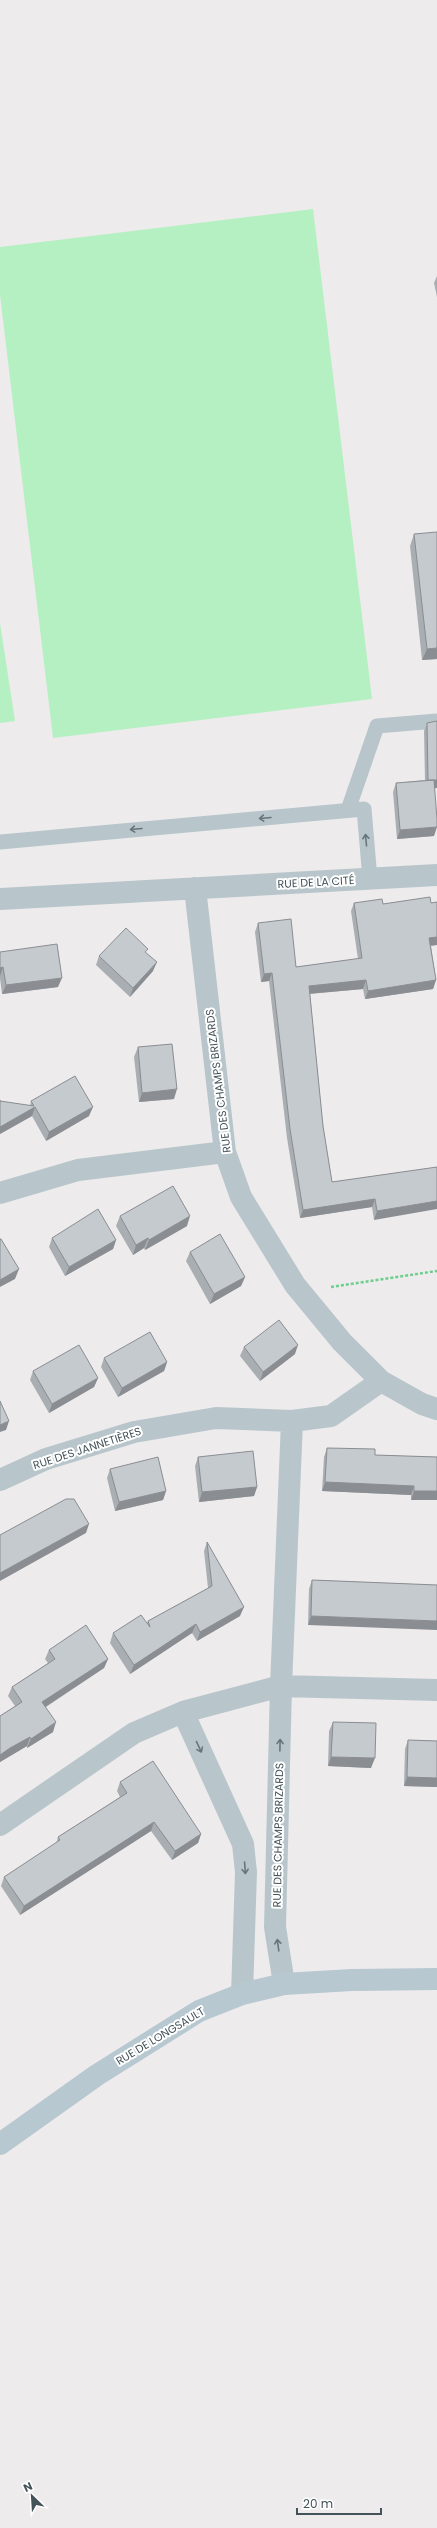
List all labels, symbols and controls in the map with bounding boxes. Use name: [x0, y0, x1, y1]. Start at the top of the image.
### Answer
one-way arrow: [259, 814, 272, 821]
one-way arrow: [130, 826, 143, 833]
one-way arrow: [363, 834, 370, 847]
street label: RUE DE LA CITÉ: [277, 872, 355, 892]
street label: RUE DES CHAMPS BRIZARDS: [201, 1008, 235, 1154]
street label: RUE DES JANNETIÈRES: [31, 1423, 143, 1473]
one-way arrow: [276, 1739, 284, 1752]
one-way arrow: [196, 1741, 203, 1753]
street label: RUE DES CHAMPS BRIZARDS: [269, 1763, 287, 1907]
one-way arrow: [242, 1861, 249, 1874]
one-way arrow: [274, 1939, 282, 1952]
street label: RUE DE LONGSAULT: [113, 2003, 207, 2069]
north arrow: [12, 2476, 52, 2516]
text: N: [21, 2478, 35, 2496]
scale bar: [297, 2490, 381, 2516]
text: 20 m: [303, 2495, 333, 2512]

